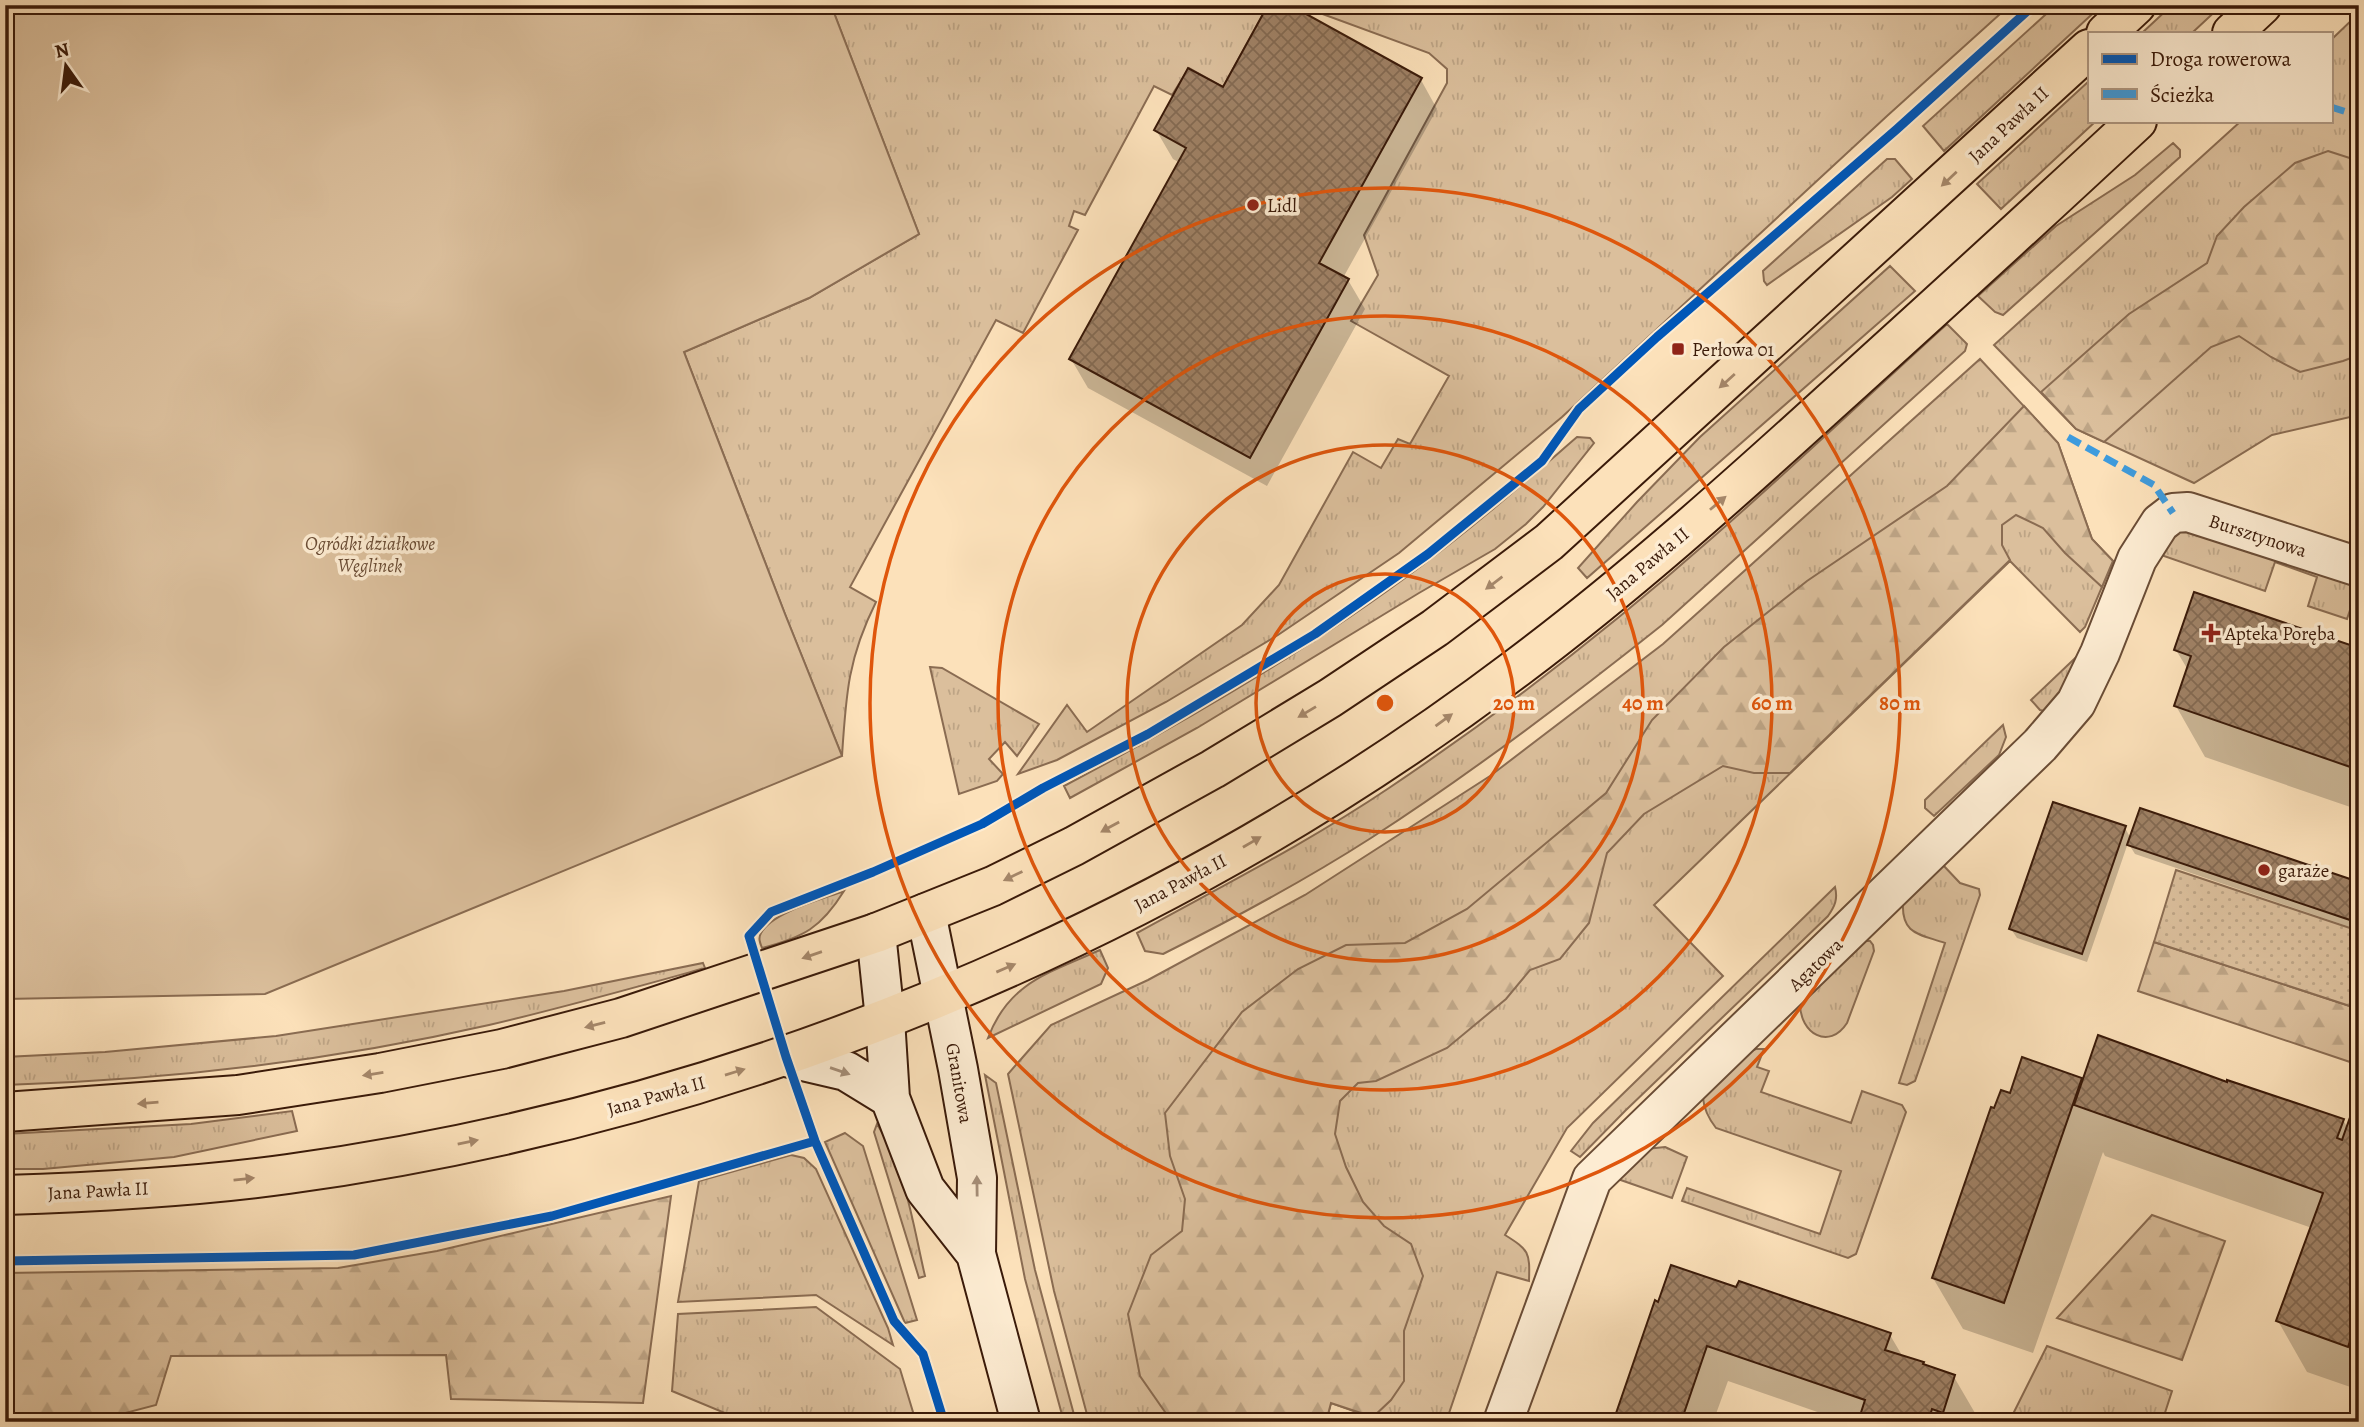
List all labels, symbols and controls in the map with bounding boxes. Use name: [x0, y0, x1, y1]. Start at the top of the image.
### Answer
north arrow: [32, 32, 102, 102]
legend: [2088, 32, 2332, 122]
text: N: [52, 36, 72, 65]
text: Droga rowerowa: [2150, 45, 2292, 73]
street label: Jana Pawła II: [1963, 81, 2054, 169]
text: Ścieżka: [2150, 81, 2215, 109]
one-way arrow: [1941, 170, 1958, 186]
place label: Lidl: [1267, 193, 1297, 219]
marker: Lidl: [1245, 197, 1261, 213]
place label: Perłowa 01: [1692, 337, 1775, 363]
marker: Perłowa 01: [1670, 341, 1686, 357]
one-way arrow: [1718, 373, 1736, 389]
one-way arrow: [1710, 496, 1727, 511]
street label: Bursztynowa: [2205, 508, 2310, 564]
street label: Jana Pawła II: [1601, 521, 1695, 606]
park label: Ogródki działkowe Węglinek: [305, 531, 435, 579]
one-way arrow: [1485, 576, 1503, 590]
place label: Apteka Poręba: [2224, 621, 2336, 647]
marker: Apteka Poręba: [2203, 625, 2219, 641]
text: 20 m: [1493, 689, 1535, 717]
text: 40 m: [1622, 689, 1664, 717]
text: 60 m: [1751, 689, 1793, 717]
text: 80 m: [1879, 689, 1921, 717]
centre of rings: [1373, 691, 1397, 715]
one-way arrow: [1297, 706, 1316, 719]
one-way arrow: [1435, 714, 1453, 728]
one-way arrow: [1101, 821, 1120, 833]
one-way arrow: [1243, 836, 1262, 848]
street label: Jana Pawła II: [1130, 848, 1231, 918]
place label: garaże: [2278, 858, 2329, 884]
marker: garaże: [2256, 862, 2272, 878]
one-way arrow: [1003, 870, 1023, 882]
street label: Agatowa: [1782, 932, 1849, 998]
one-way arrow: [801, 950, 822, 961]
one-way arrow: [996, 963, 1017, 974]
one-way arrow: [584, 1020, 606, 1031]
street label: Granitowa: [939, 1041, 979, 1126]
one-way arrow: [725, 1066, 746, 1077]
one-way arrow: [830, 1066, 851, 1077]
one-way arrow: [362, 1069, 384, 1080]
street label: Jana Pawła II: [604, 1070, 708, 1122]
one-way arrow: [136, 1098, 158, 1109]
one-way arrow: [457, 1137, 479, 1148]
one-way arrow: [233, 1173, 255, 1184]
street label: Jana Pawła II: [47, 1175, 149, 1207]
one-way arrow: [971, 1175, 982, 1197]

